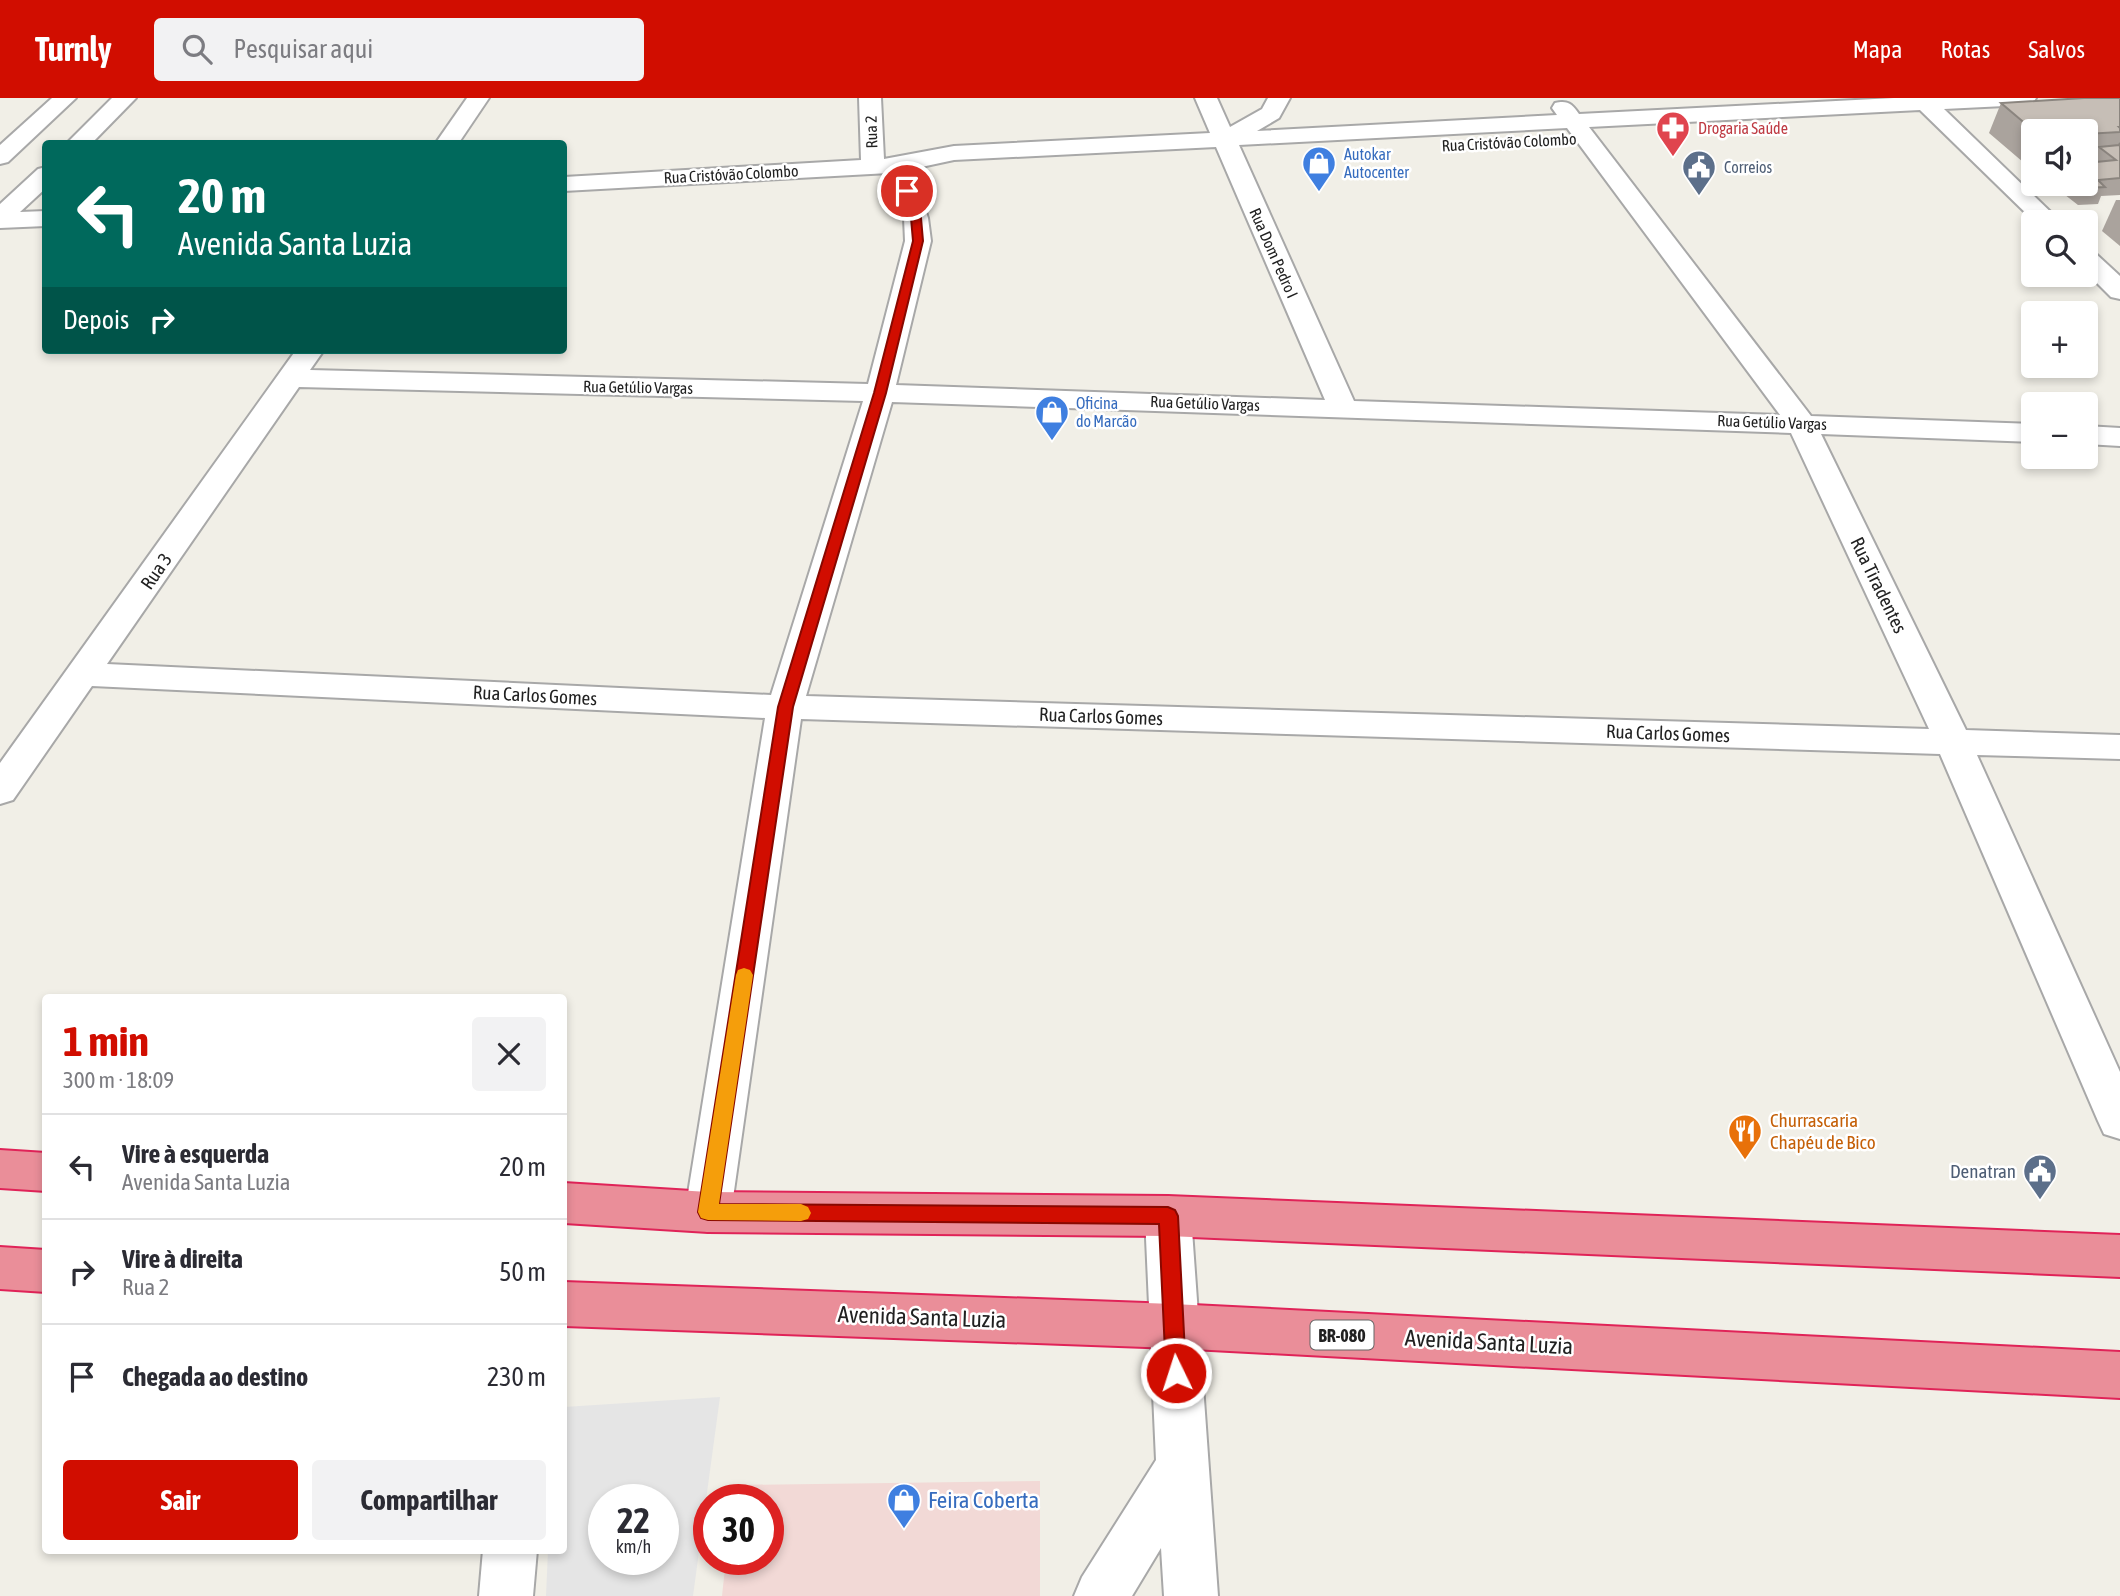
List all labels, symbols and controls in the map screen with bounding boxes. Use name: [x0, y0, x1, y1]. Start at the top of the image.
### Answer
search box: [154, 18, 644, 81]
text: Turnly: [35, 30, 112, 68]
icon: search: [178, 30, 216, 68]
text: Pesquisar aqui: [234, 34, 373, 64]
text: Mapa: [1853, 36, 1902, 63]
text: Rotas: [1940, 36, 1990, 63]
text: Salvos: [2028, 36, 2085, 63]
pharmacy icon: Drogaria Saúde: [1654, 109, 1692, 158]
street label: Rua 2: [861, 115, 881, 149]
place label: Drogaria Saúde: [1698, 119, 1788, 138]
map controls: [2021, 119, 2098, 469]
button: sound: [2021, 119, 2098, 196]
street label: Rua Cristóvão Colombo: [1441, 129, 1577, 155]
shop icon: Autokar Autocenter: [1300, 144, 1338, 193]
place label: Autokar Autocenter: [1344, 145, 1409, 181]
public building icon: Correios: [1680, 148, 1718, 197]
place label: Correios: [1724, 158, 1773, 176]
street label: Rua Cristóvão Colombo: [663, 161, 799, 187]
pin: [877, 161, 937, 221]
text: 20 m: [178, 167, 266, 223]
icon: left: [63, 168, 154, 259]
icon: arrive: [888, 172, 926, 210]
street label: Rua Dom Pedro I: [1246, 205, 1302, 301]
button: search: [2021, 210, 2098, 287]
text: Avenida Santa Luzia: [178, 225, 412, 262]
icon: right: [143, 301, 181, 339]
button: +: [2021, 301, 2098, 378]
text: Depois: [63, 305, 129, 335]
street label: Rua Getúlio Vargas: [583, 377, 693, 398]
street label: Rua Getúlio Vargas: [1150, 392, 1261, 415]
button: −: [2021, 392, 2098, 469]
shop icon: Oficina do Marcão: [1033, 393, 1071, 442]
place label: Oficina do Marcão: [1076, 394, 1137, 430]
street label: Rua Getúlio Vargas: [1717, 411, 1828, 434]
street label: Rua Tiradentes: [1846, 533, 1912, 637]
street label: Rua 3: [136, 549, 176, 593]
street label: Rua Carlos Gomes: [472, 681, 598, 709]
street label: Rua Carlos Gomes: [1039, 703, 1164, 729]
street label: Rua Carlos Gomes: [1606, 720, 1731, 746]
text: 1 min: [63, 1017, 149, 1065]
button: close: [472, 1017, 546, 1091]
text: 300 m · 18:09: [63, 1067, 174, 1093]
place label: Churrascaria Chapéu de Bico: [1770, 1109, 1876, 1153]
restaurant icon: Churrascaria Chapéu de Bico: [1726, 1112, 1764, 1161]
text: Vire à esquerda: [122, 1139, 269, 1169]
icon: left: [63, 1148, 101, 1186]
text: 20 m: [499, 1152, 546, 1182]
public building icon: Denatran: [2021, 1152, 2059, 1201]
place label: Denatran: [1950, 1160, 2016, 1182]
text: Avenida Santa Luzia: [122, 1169, 290, 1195]
text: Vire à direita: [122, 1244, 243, 1274]
icon: right: [63, 1253, 101, 1291]
text: 50 m: [499, 1257, 546, 1287]
text: Rua 2: [122, 1274, 169, 1300]
street label: Avenida Santa Luzia: [837, 1301, 1007, 1333]
road number: BR-080: [1310, 1320, 1374, 1350]
street label: Avenida Santa Luzia: [1404, 1325, 1574, 1359]
position arrow: [1139, 1336, 1213, 1410]
icon: arrive: [63, 1358, 101, 1396]
text: Chegada ao destino: [122, 1362, 308, 1392]
text: 230 m: [487, 1362, 546, 1392]
button: Sair: [63, 1460, 298, 1540]
button: Compartilhar: [312, 1460, 546, 1540]
shop icon: Feira Coberta: [885, 1481, 923, 1530]
speed limit sign: 30: [693, 1484, 784, 1575]
place label: Feira Coberta: [928, 1487, 1039, 1513]
text: 22: [617, 1500, 650, 1540]
text: km/h: [616, 1536, 651, 1557]

